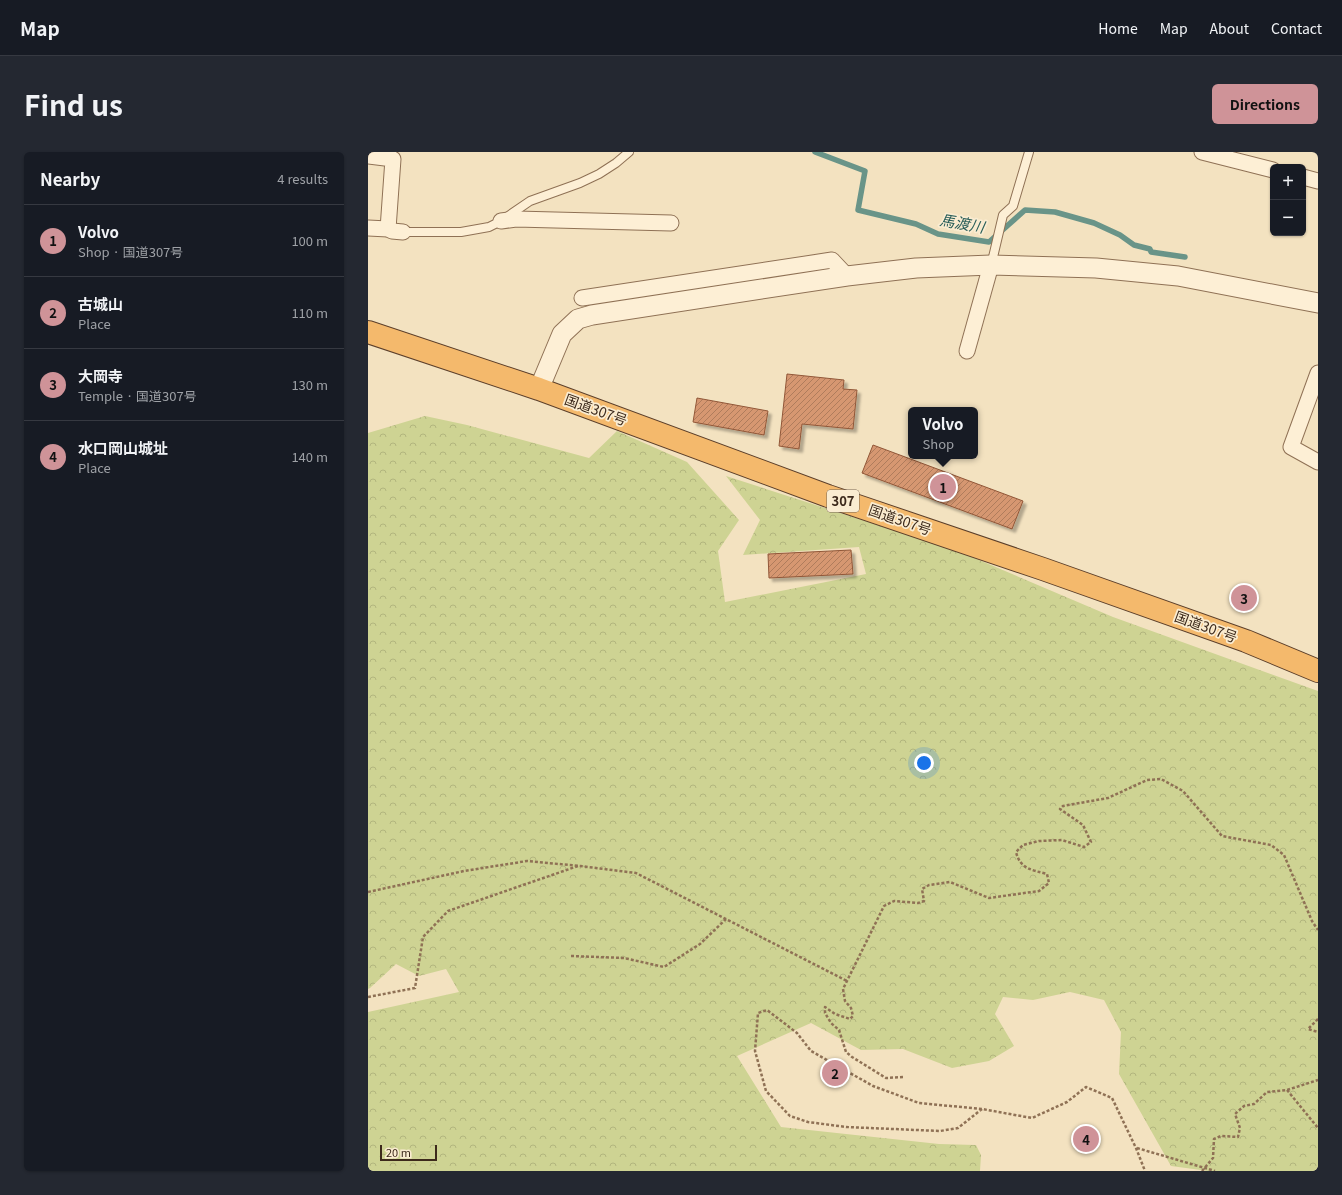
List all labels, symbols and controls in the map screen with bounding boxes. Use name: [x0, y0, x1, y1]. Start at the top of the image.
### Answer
text: Map: [20, 14, 60, 41]
text: Home: [1098, 18, 1138, 38]
text: Map: [1160, 18, 1188, 38]
text: About: [1210, 18, 1249, 38]
text: Contact: [1271, 18, 1322, 38]
text: Find us: [24, 84, 123, 124]
button: Directions: [1212, 84, 1318, 124]
map controls: [1270, 164, 1306, 236]
button: +: [1270, 164, 1306, 200]
text: Nearby: [40, 166, 100, 191]
text: 4 results: [277, 169, 328, 188]
button: −: [1270, 200, 1306, 236]
water label: 馬渡川: [938, 208, 988, 237]
text: Volvo: [78, 221, 119, 242]
text: 1: [49, 231, 57, 250]
text: 100 m: [291, 231, 328, 250]
text: Shop · 国道307号: [78, 242, 183, 261]
text: 古城山: [78, 293, 123, 314]
text: 2: [49, 303, 57, 322]
text: 110 m: [291, 303, 328, 322]
text: Place: [78, 314, 111, 333]
text: 大岡寺: [78, 365, 123, 386]
text: 3: [49, 375, 57, 394]
text: 130 m: [291, 375, 328, 394]
text: Temple · 国道307号: [78, 386, 197, 405]
street label: 国道307号: [562, 388, 630, 430]
popup: [908, 407, 978, 459]
text: Volvo: [923, 413, 963, 434]
text: Shop: [923, 434, 954, 453]
text: 水口岡山城址: [78, 437, 168, 458]
text: 4: [49, 447, 57, 466]
text: 140 m: [291, 447, 328, 466]
text: Place: [78, 458, 111, 477]
pin: 1: [930, 472, 956, 502]
road number: 307: [827, 490, 859, 512]
street label: 国道307号: [866, 499, 934, 539]
pin: 3: [1231, 583, 1257, 613]
street label: 国道307号: [1172, 605, 1240, 647]
your location: [914, 753, 934, 773]
pin: 2: [822, 1058, 848, 1088]
pin: 4: [1073, 1124, 1099, 1154]
scale bar: [380, 1143, 437, 1162]
text: 20 m: [386, 1144, 411, 1160]

